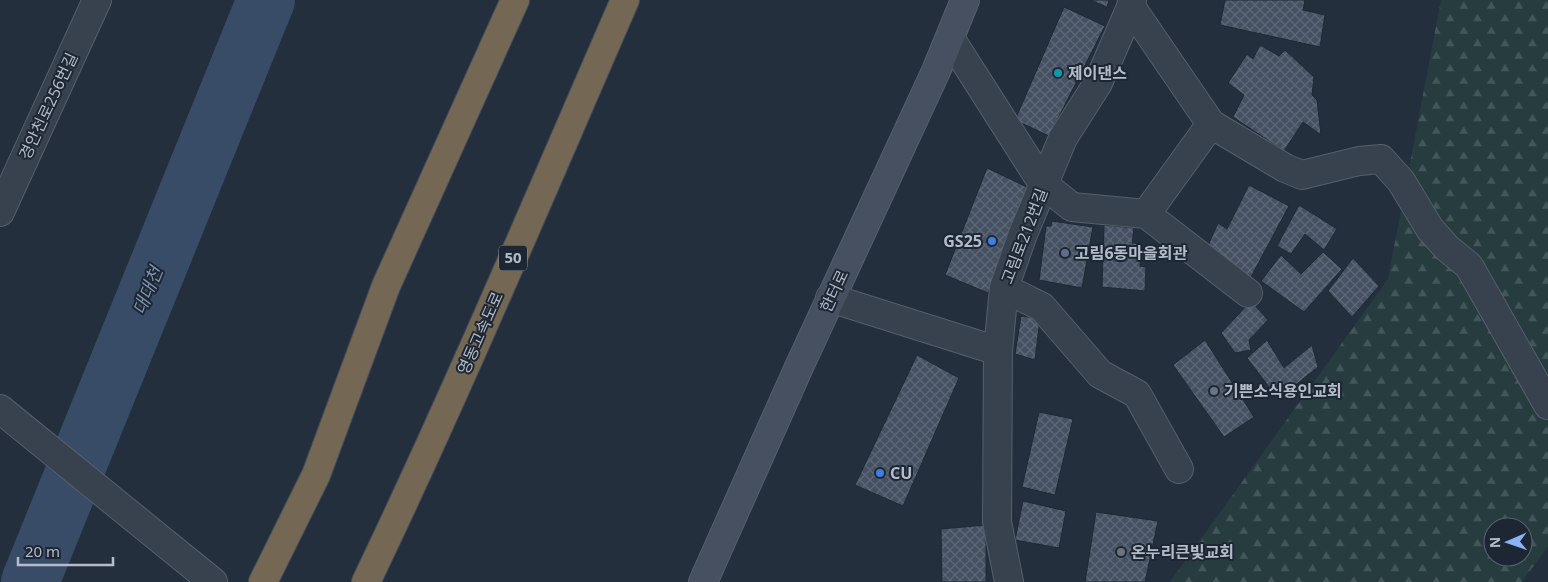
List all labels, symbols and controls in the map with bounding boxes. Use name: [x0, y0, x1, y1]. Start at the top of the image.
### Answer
street label: 경안천로256번길: [14, 49, 82, 163]
place label: 제이댄스: [1068, 62, 1127, 84]
marker: 제이댄스: [1052, 67, 1064, 79]
street label: 고림로212번길: [996, 185, 1052, 287]
place label: GS25: [943, 230, 982, 252]
marker: GS25: [986, 235, 998, 247]
place label: 고림6동마을회관: [1075, 242, 1187, 264]
road number: 50: [499, 246, 527, 270]
marker: 고림6동마을회관: [1059, 247, 1071, 259]
water label: 대대천: [127, 261, 168, 318]
street label: 한터로: [815, 266, 853, 316]
street label: 영동고속도로: [452, 288, 508, 378]
place label: 기쁜소식용인교회: [1224, 380, 1342, 402]
marker: 기쁜소식용인교회: [1208, 385, 1220, 397]
place label: CU: [890, 462, 912, 484]
marker: CU: [874, 467, 886, 479]
north arrow: [1483, 517, 1533, 567]
scale bar: [18, 534, 112, 566]
text: N: [1485, 536, 1504, 548]
text: 20 m: [25, 541, 60, 561]
place label: 온누리큰빛교회: [1131, 541, 1234, 563]
marker: 온누리큰빛교회: [1115, 546, 1127, 558]

